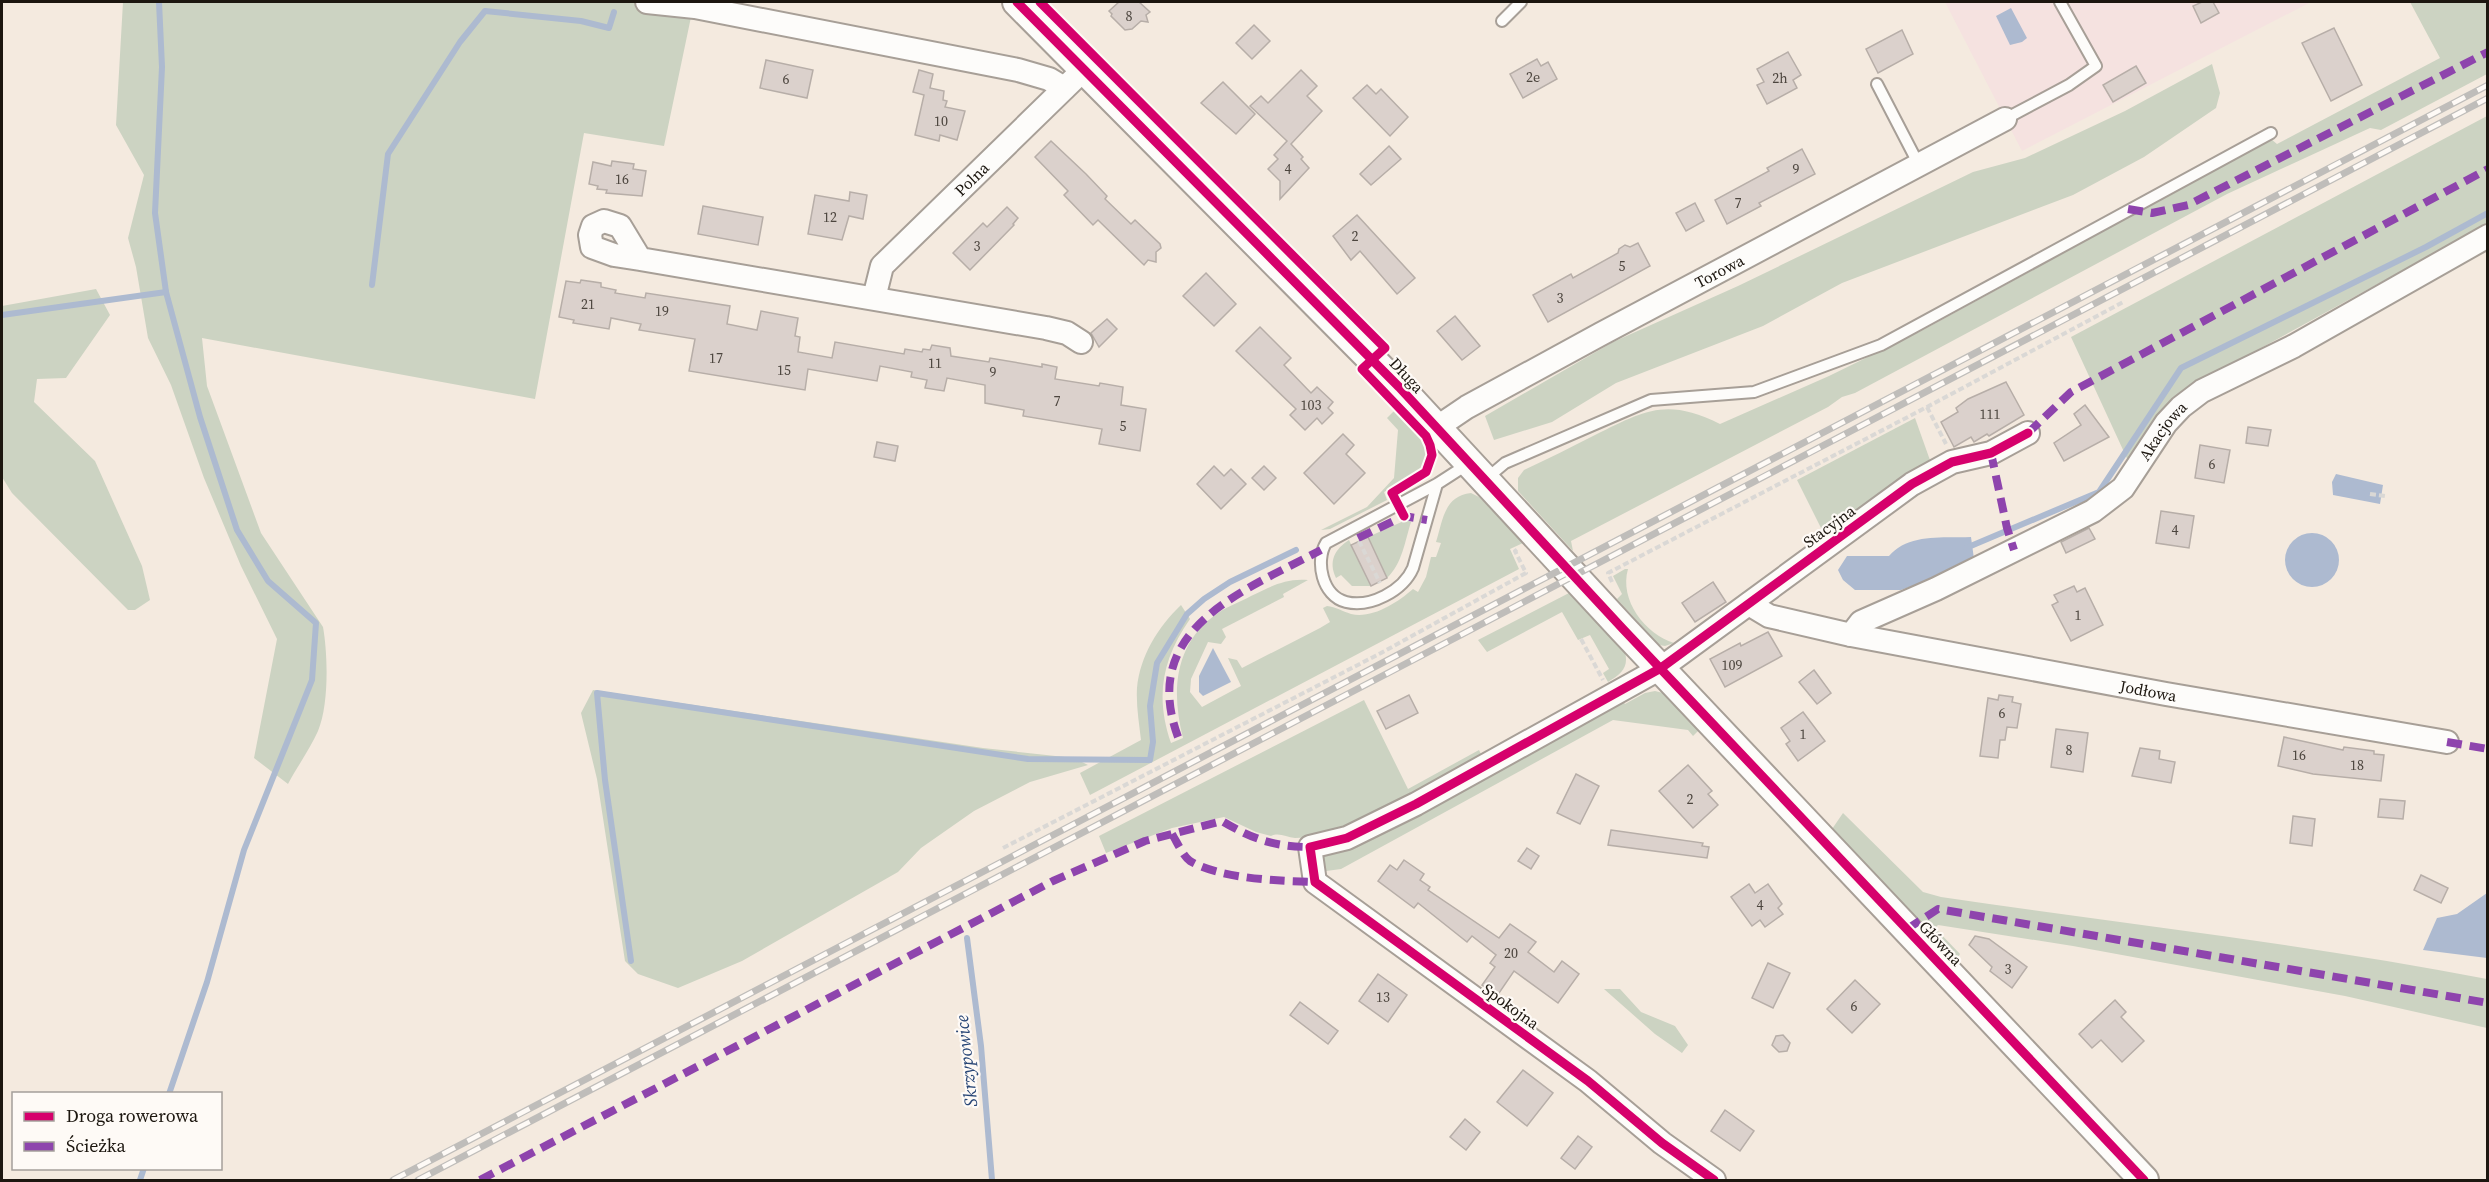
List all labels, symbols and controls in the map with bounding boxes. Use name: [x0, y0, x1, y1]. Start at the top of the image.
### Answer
house number: 8: [1126, 6, 1133, 26]
house number: 2e: [1526, 67, 1540, 87]
house number: 2h: [1772, 68, 1788, 88]
house number: 6: [783, 69, 790, 89]
house number: 10: [934, 111, 948, 131]
street label: Polna: [949, 156, 994, 201]
house number: 4: [1285, 159, 1292, 179]
house number: 9: [1793, 159, 1800, 179]
house number: 16: [615, 169, 629, 189]
house number: 7: [1735, 193, 1742, 213]
house number: 12: [823, 207, 837, 227]
house number: 2: [1352, 226, 1359, 246]
house number: 3: [974, 236, 981, 256]
street label: Torowa: [1691, 249, 1749, 293]
house number: 5: [1619, 256, 1626, 276]
house number: 3: [1557, 288, 1564, 308]
house number: 21: [581, 294, 595, 314]
house number: 19: [655, 301, 669, 321]
house number: 17: [709, 348, 723, 368]
street label: Długa: [1385, 352, 1430, 398]
house number: 11: [928, 353, 942, 373]
house number: 15: [777, 360, 791, 380]
house number: 9: [990, 362, 997, 382]
house number: 7: [1054, 391, 1061, 411]
house number: 103: [1301, 395, 1322, 415]
street label: Akacjowa: [2133, 396, 2192, 465]
house number: 111: [1980, 404, 2001, 424]
house number: 5: [1120, 416, 1127, 436]
house number: 6: [2209, 454, 2216, 474]
street label: Stacyjna: [1798, 499, 1860, 552]
house number: 4: [2172, 520, 2179, 540]
house number: 1: [2075, 605, 2082, 625]
house number: 109: [1722, 655, 1743, 675]
street label: Jodłowa: [2117, 674, 2179, 707]
house number: 6: [1999, 703, 2006, 723]
house number: 1: [1800, 724, 1807, 744]
house number: 8: [2066, 740, 2073, 760]
house number: 16: [2292, 745, 2306, 765]
house number: 18: [2350, 755, 2364, 775]
house number: 2: [1687, 789, 1694, 809]
house number: 4: [1757, 895, 1764, 915]
street label: Główna: [1914, 916, 1968, 971]
house number: 20: [1504, 943, 1518, 963]
house number: 3: [2005, 959, 2012, 979]
street label: Spokojna: [1478, 978, 1545, 1035]
house number: 13: [1376, 987, 1390, 1007]
house number: 6: [1851, 996, 1858, 1016]
water label: Skrzypowice: [949, 1013, 983, 1108]
legend: [12, 1092, 222, 1170]
text: Droga rowerowa: [66, 1103, 199, 1128]
text: Ścieżka: [66, 1133, 127, 1158]

